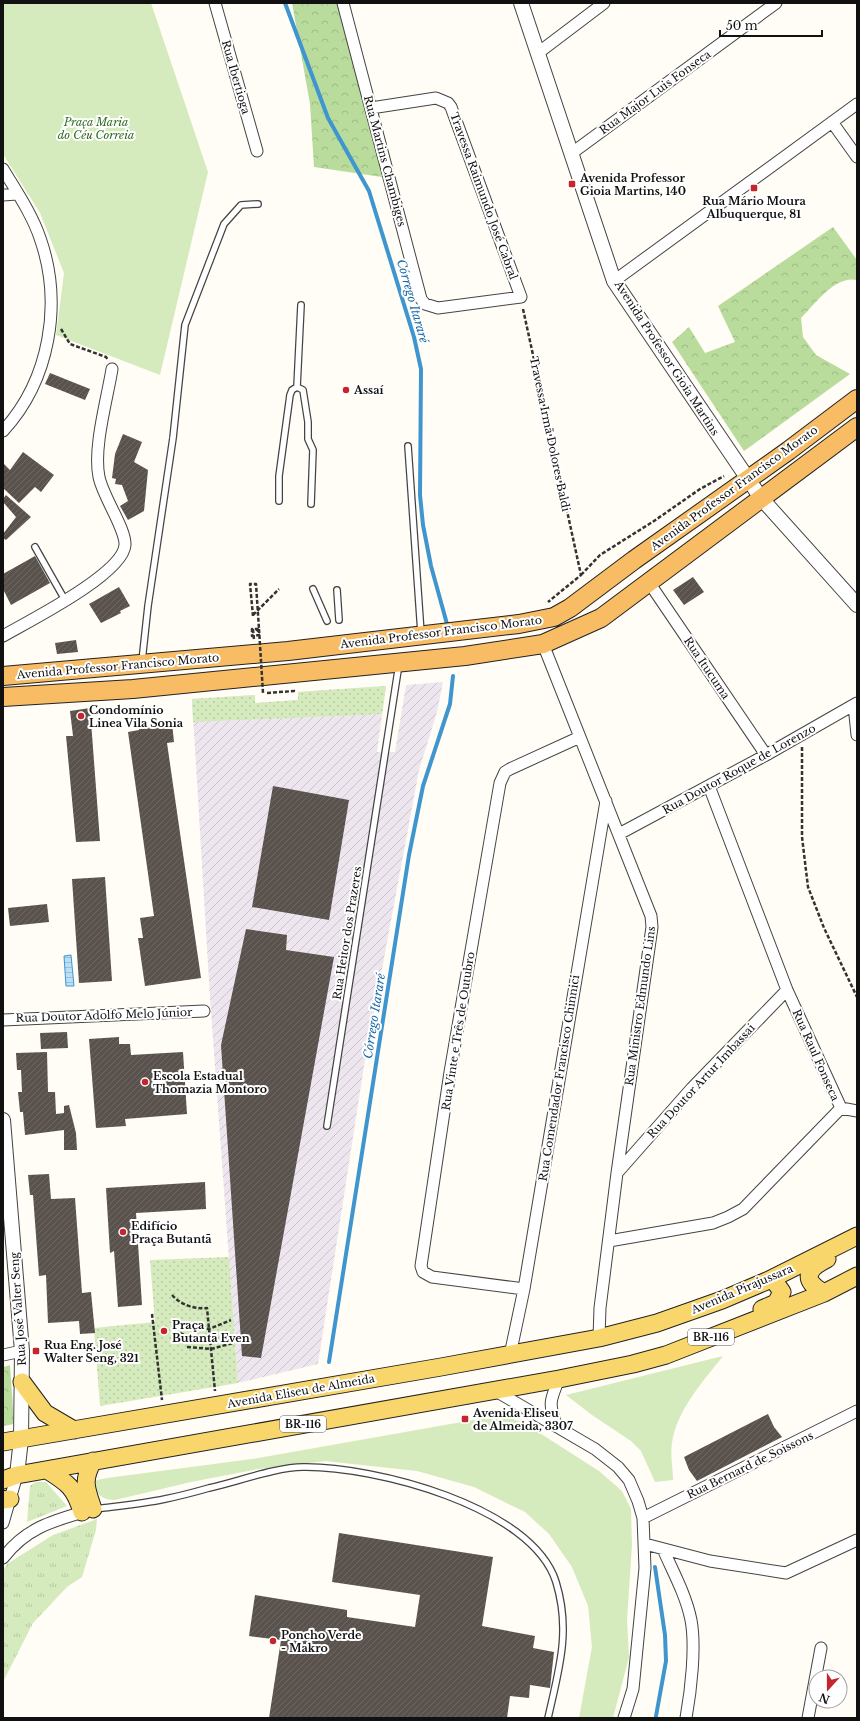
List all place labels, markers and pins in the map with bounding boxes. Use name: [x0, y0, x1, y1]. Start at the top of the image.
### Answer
place label: Avenida Professor Gioia Martins, 140: [579, 171, 686, 198]
marker: Avenida Professor Gioia Martins, 140: [567, 179, 577, 189]
marker: Rua Mário Moura Albuquerque, 81: [749, 183, 759, 193]
place label: Rua Mário Moura Albuquerque, 81: [702, 194, 806, 221]
place label: Assaí: [353, 383, 383, 397]
marker: Assaí: [341, 385, 351, 395]
place label: Condomínio Linea Vila Sonia: [89, 703, 184, 730]
marker: Condomínio Linea Vila Sonia: [76, 711, 86, 721]
place label: Escola Estadual Thomazia Montoro: [153, 1069, 267, 1096]
marker: Escola Estadual Thomazia Montoro: [140, 1077, 150, 1087]
place label: Edifício Praça Butantã: [131, 1219, 212, 1246]
marker: Edifício Praça Butantã: [118, 1227, 128, 1237]
place label: Praça Butantã Even: [172, 1318, 250, 1345]
marker: Praça Butantã Even: [159, 1326, 169, 1336]
place label: Rua Eng. José Walter Seng, 321: [43, 1338, 139, 1365]
marker: Rua Eng. José Walter Seng, 321: [31, 1346, 41, 1356]
place label: Avenida Eliseu de Almeida, 3307: [472, 1406, 573, 1433]
marker: Avenida Eliseu de Almeida, 3307: [460, 1414, 470, 1424]
place label: Poncho Verde - Makro: [281, 1628, 362, 1655]
marker: Poncho Verde - Makro: [268, 1636, 278, 1646]

